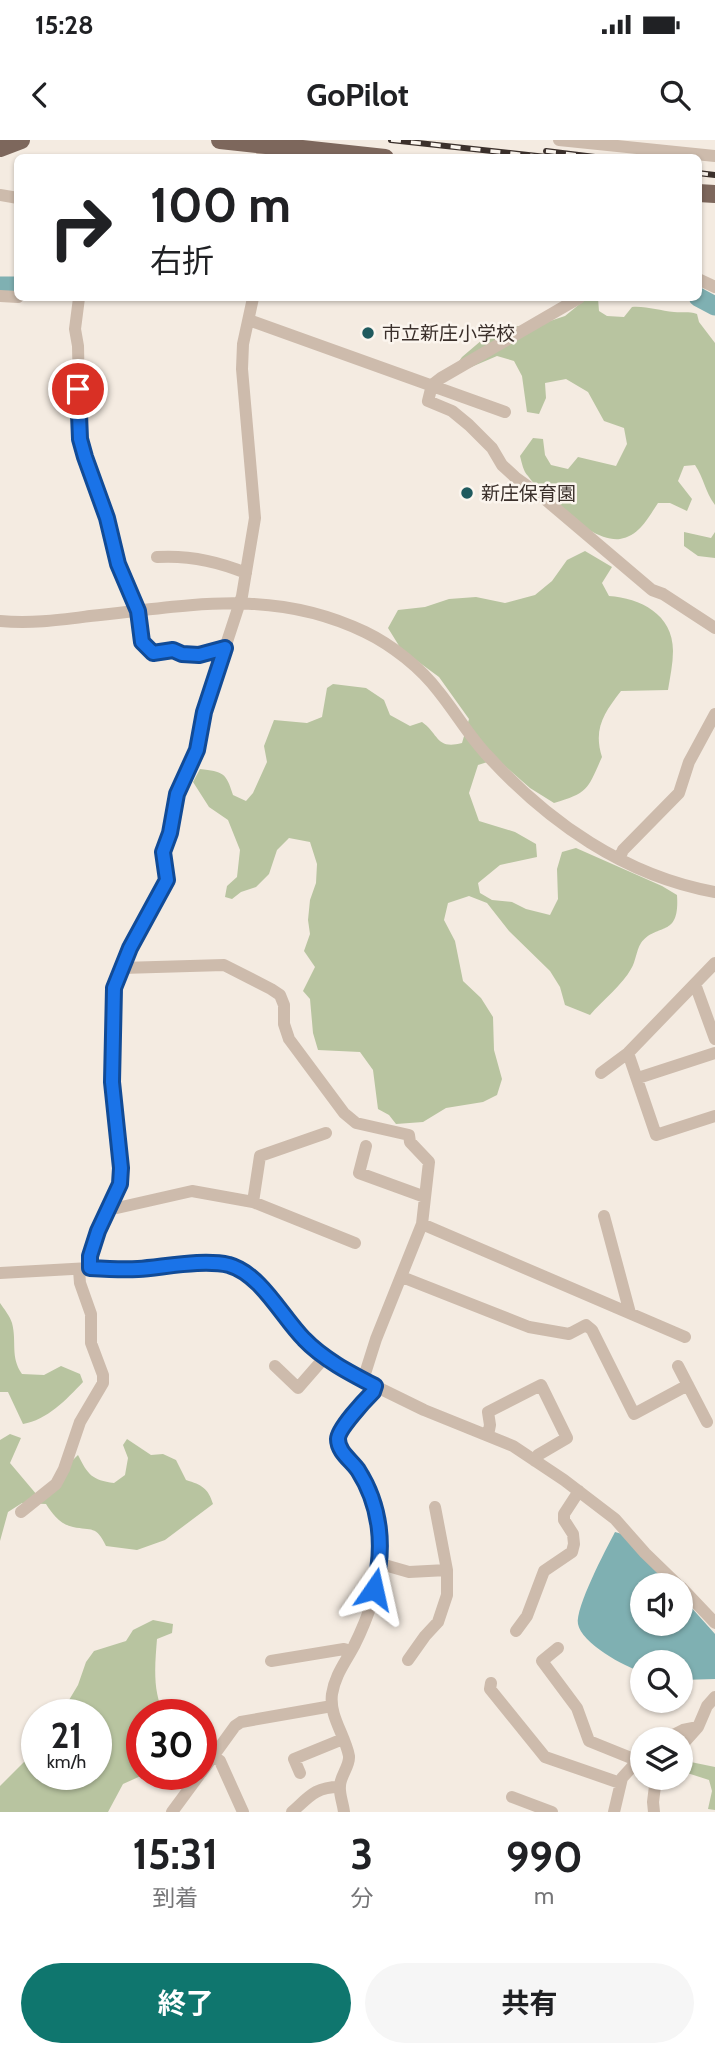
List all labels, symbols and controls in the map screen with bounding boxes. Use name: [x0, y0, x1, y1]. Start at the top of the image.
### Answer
text: 15:28: [35, 9, 94, 41]
text: GoPilot: [306, 75, 409, 114]
icon: back: [21, 76, 59, 114]
icon: search: [656, 76, 694, 114]
text: 100 m: [150, 175, 291, 234]
icon: right: [35, 182, 126, 273]
text: 右折: [150, 241, 214, 280]
place label: 市立新庄小学校: [382, 322, 515, 345]
marker: 市立新庄小学校: [360, 325, 376, 341]
pin: [48, 359, 108, 419]
icon: arrive: [59, 370, 97, 408]
place label: 新庄保育園: [481, 482, 576, 505]
marker: 新庄保育園: [459, 485, 475, 501]
position arrow: [337, 1552, 411, 1626]
map controls: [630, 1573, 693, 1790]
button: sound: [630, 1573, 693, 1636]
button: search: [630, 1650, 693, 1713]
speed limit sign: 30: [126, 1699, 217, 1790]
text: 21: [51, 1714, 82, 1757]
button: layers: [630, 1727, 693, 1790]
text: km/h: [47, 1751, 86, 1773]
text: 15:31: [132, 1828, 218, 1880]
text: 3: [350, 1828, 373, 1880]
text: 990: [506, 1831, 583, 1883]
text: m: [534, 1882, 554, 1910]
text: 到着: [152, 1884, 198, 1912]
text: 分: [350, 1884, 373, 1912]
button: 終了: [21, 1963, 351, 2043]
button: 共有: [365, 1963, 694, 2043]

